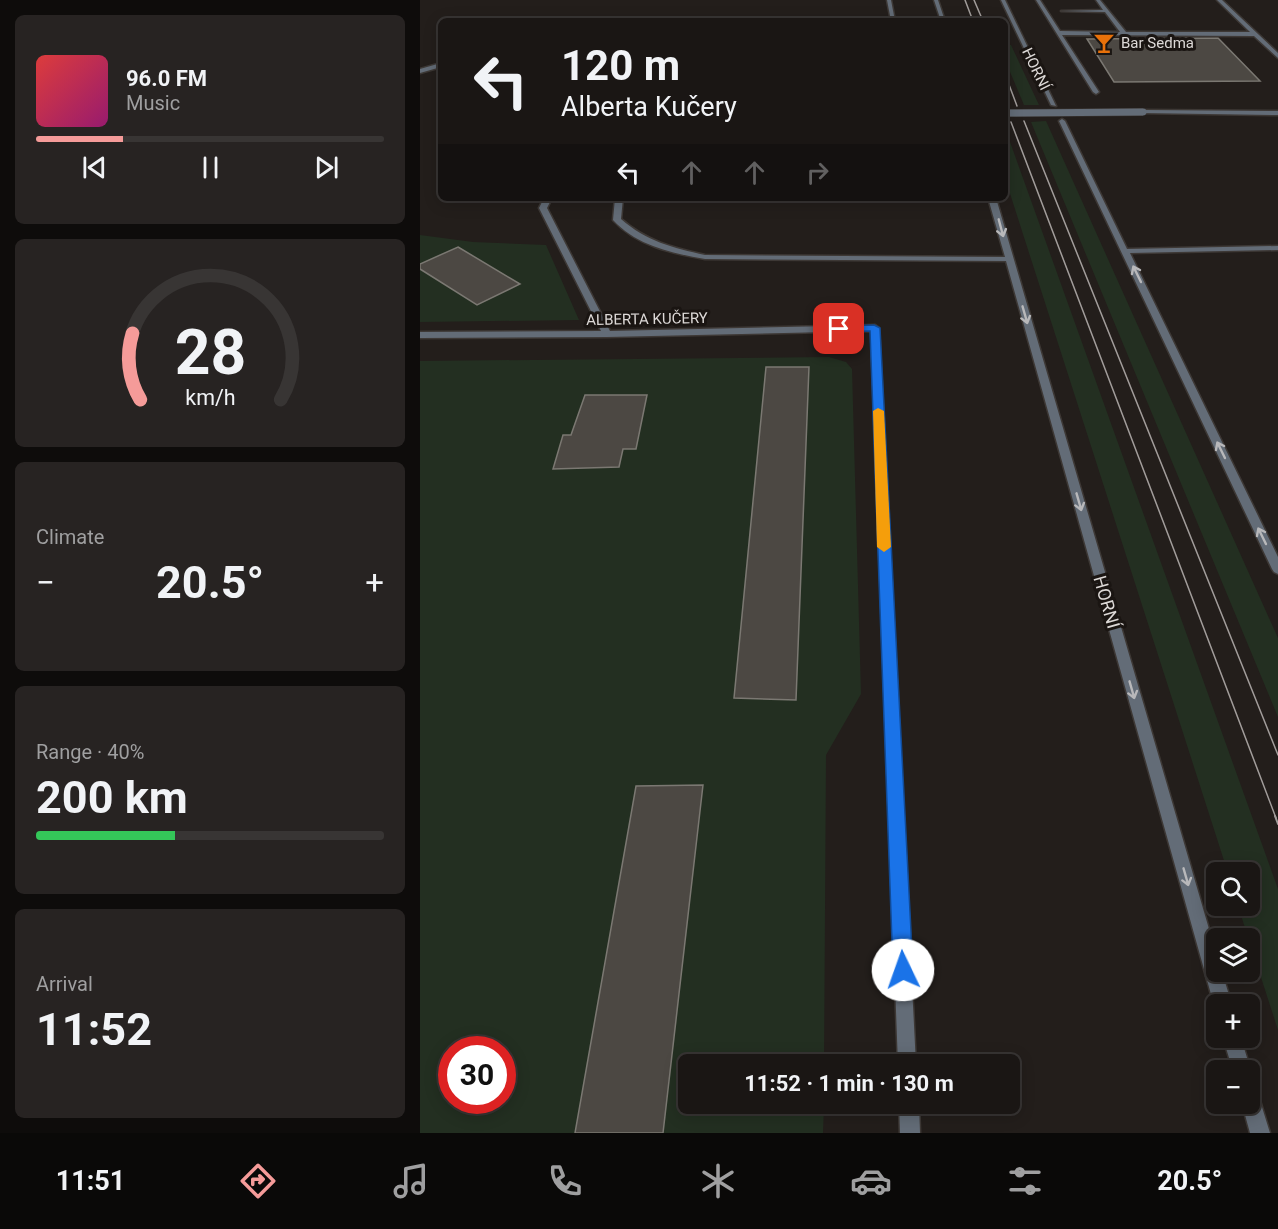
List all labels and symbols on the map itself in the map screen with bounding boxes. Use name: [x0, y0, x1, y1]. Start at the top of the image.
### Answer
bar icon: Bar Sedma: [1092, 31, 1116, 55]
place label: Bar Sedma: [1121, 34, 1194, 52]
street label: HORNÍ: [1018, 45, 1054, 94]
one-way arrow: [995, 218, 1007, 237]
one-way arrow: [1130, 266, 1142, 284]
pin: [813, 303, 864, 354]
one-way arrow: [1020, 305, 1031, 324]
street label: ALBERTA KUČERY: [586, 309, 708, 329]
one-way arrow: [1215, 442, 1227, 460]
one-way arrow: [1074, 492, 1085, 511]
one-way arrow: [1256, 527, 1268, 545]
street label: HORNÍ: [1089, 573, 1125, 632]
one-way arrow: [1127, 680, 1139, 699]
one-way arrow: [1181, 867, 1192, 886]
position arrow: [871, 938, 935, 1002]
speed limit sign: 30: [438, 1036, 516, 1114]

